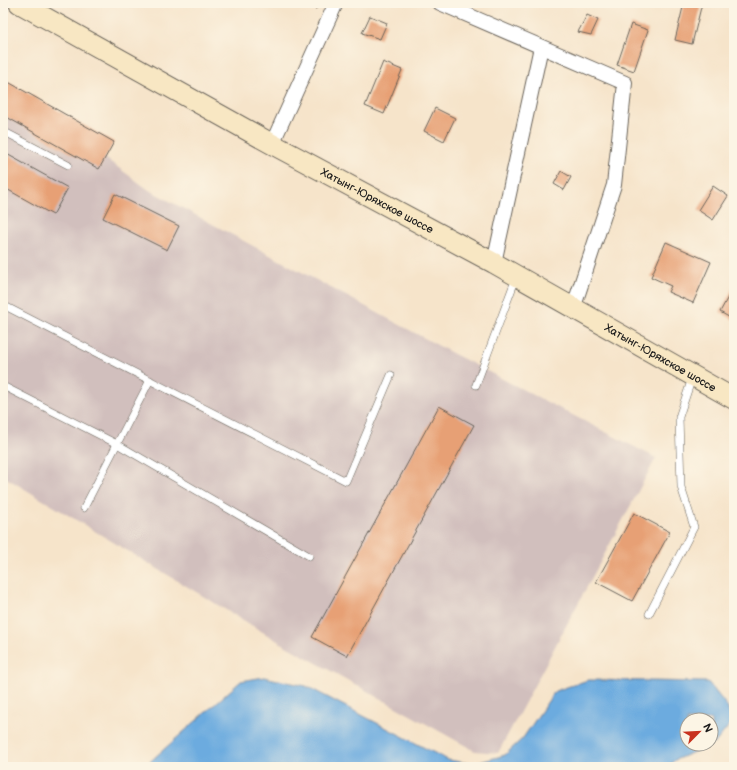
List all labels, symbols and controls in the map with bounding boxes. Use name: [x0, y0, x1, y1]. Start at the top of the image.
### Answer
street label: Хатынг-Юряхское шоссе: [318, 165, 436, 236]
street label: Хатынг-Юряхское шоссе: [602, 321, 718, 395]
north arrow: [679, 712, 719, 752]
text: N: [700, 722, 715, 735]

